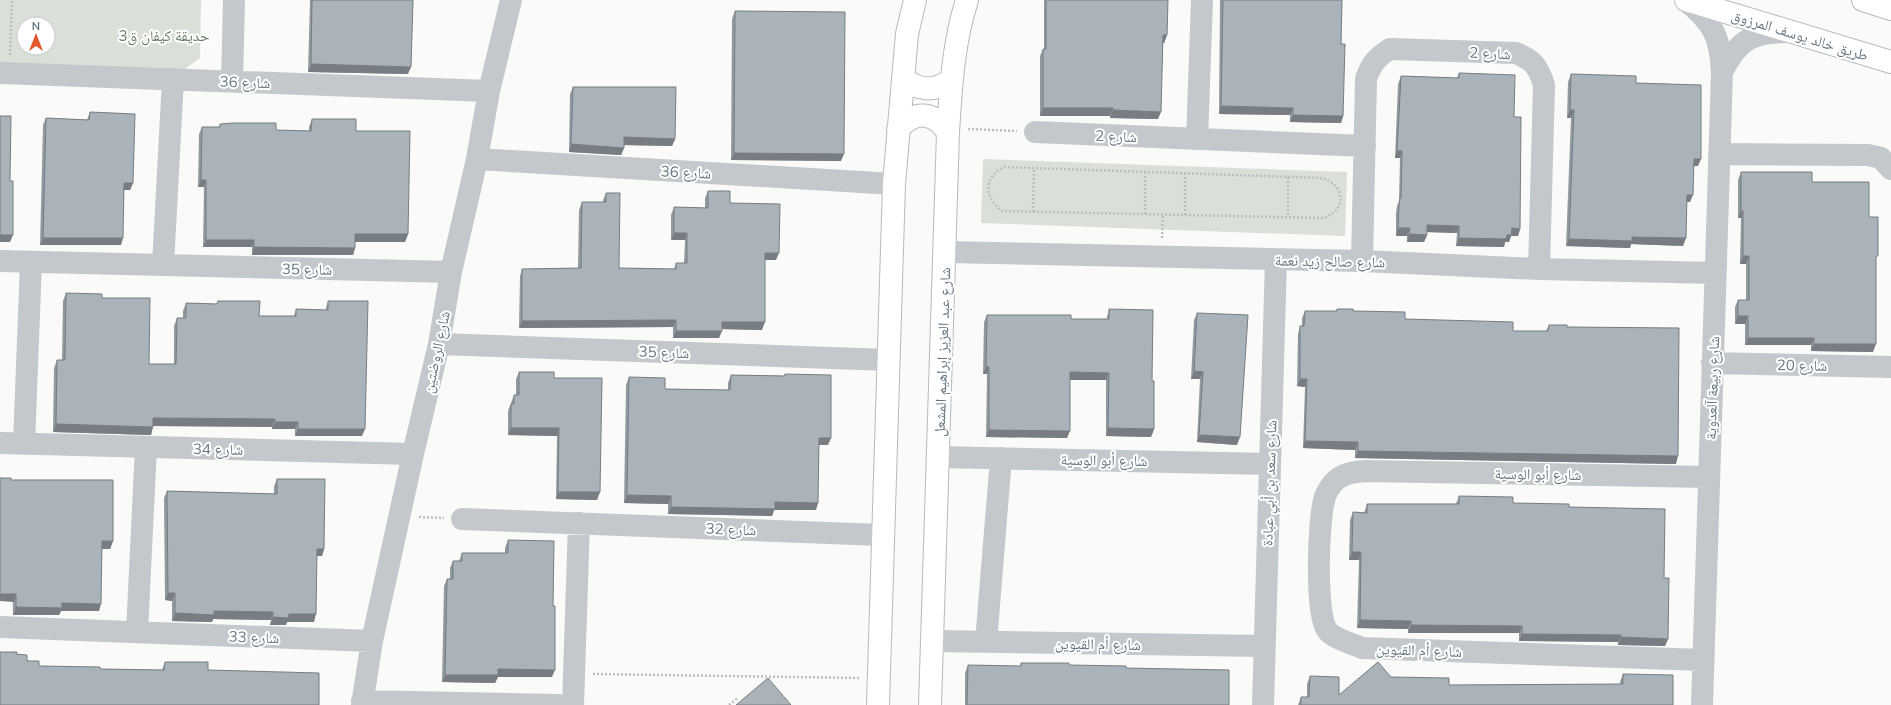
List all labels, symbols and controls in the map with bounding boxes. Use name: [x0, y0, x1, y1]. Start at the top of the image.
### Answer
street label: طريق خالد يوسف المرزوق: [1729, 5, 1871, 66]
north arrow: [16, 16, 56, 56]
text: N: [32, 19, 40, 33]
park label: حديقة كيفان ق3: [119, 26, 210, 46]
street label: شارع 2: [1469, 42, 1511, 65]
street label: شارع 36: [219, 72, 271, 93]
street label: شارع 2: [1095, 126, 1137, 147]
street label: شارع 36: [660, 161, 712, 184]
street label: شارع صالح زيد نعمة: [1275, 251, 1385, 272]
street label: شارع 35: [282, 259, 333, 280]
street label: شارع عبد العزيز إبراهيم المشعل: [930, 267, 955, 437]
street label: شارع الروضتين: [418, 309, 455, 395]
street label: شارع ربيعة آلعدوية: [1701, 336, 1724, 440]
street label: شارع 35: [638, 342, 690, 363]
street label: شارع 20: [1777, 355, 1828, 376]
street label: شارع سعد بن أبي عبادة: [1257, 419, 1284, 547]
street label: شارع 34: [193, 439, 244, 460]
street label: شارع أبو الوسية: [1060, 450, 1148, 471]
street label: شارع أبو الوسية: [1494, 464, 1582, 485]
street label: شارع 32: [705, 519, 757, 540]
street label: شارع 33: [228, 627, 280, 648]
street label: شارع أم القيوين: [1055, 634, 1141, 655]
street label: شارع أم القيوين: [1376, 639, 1463, 662]

